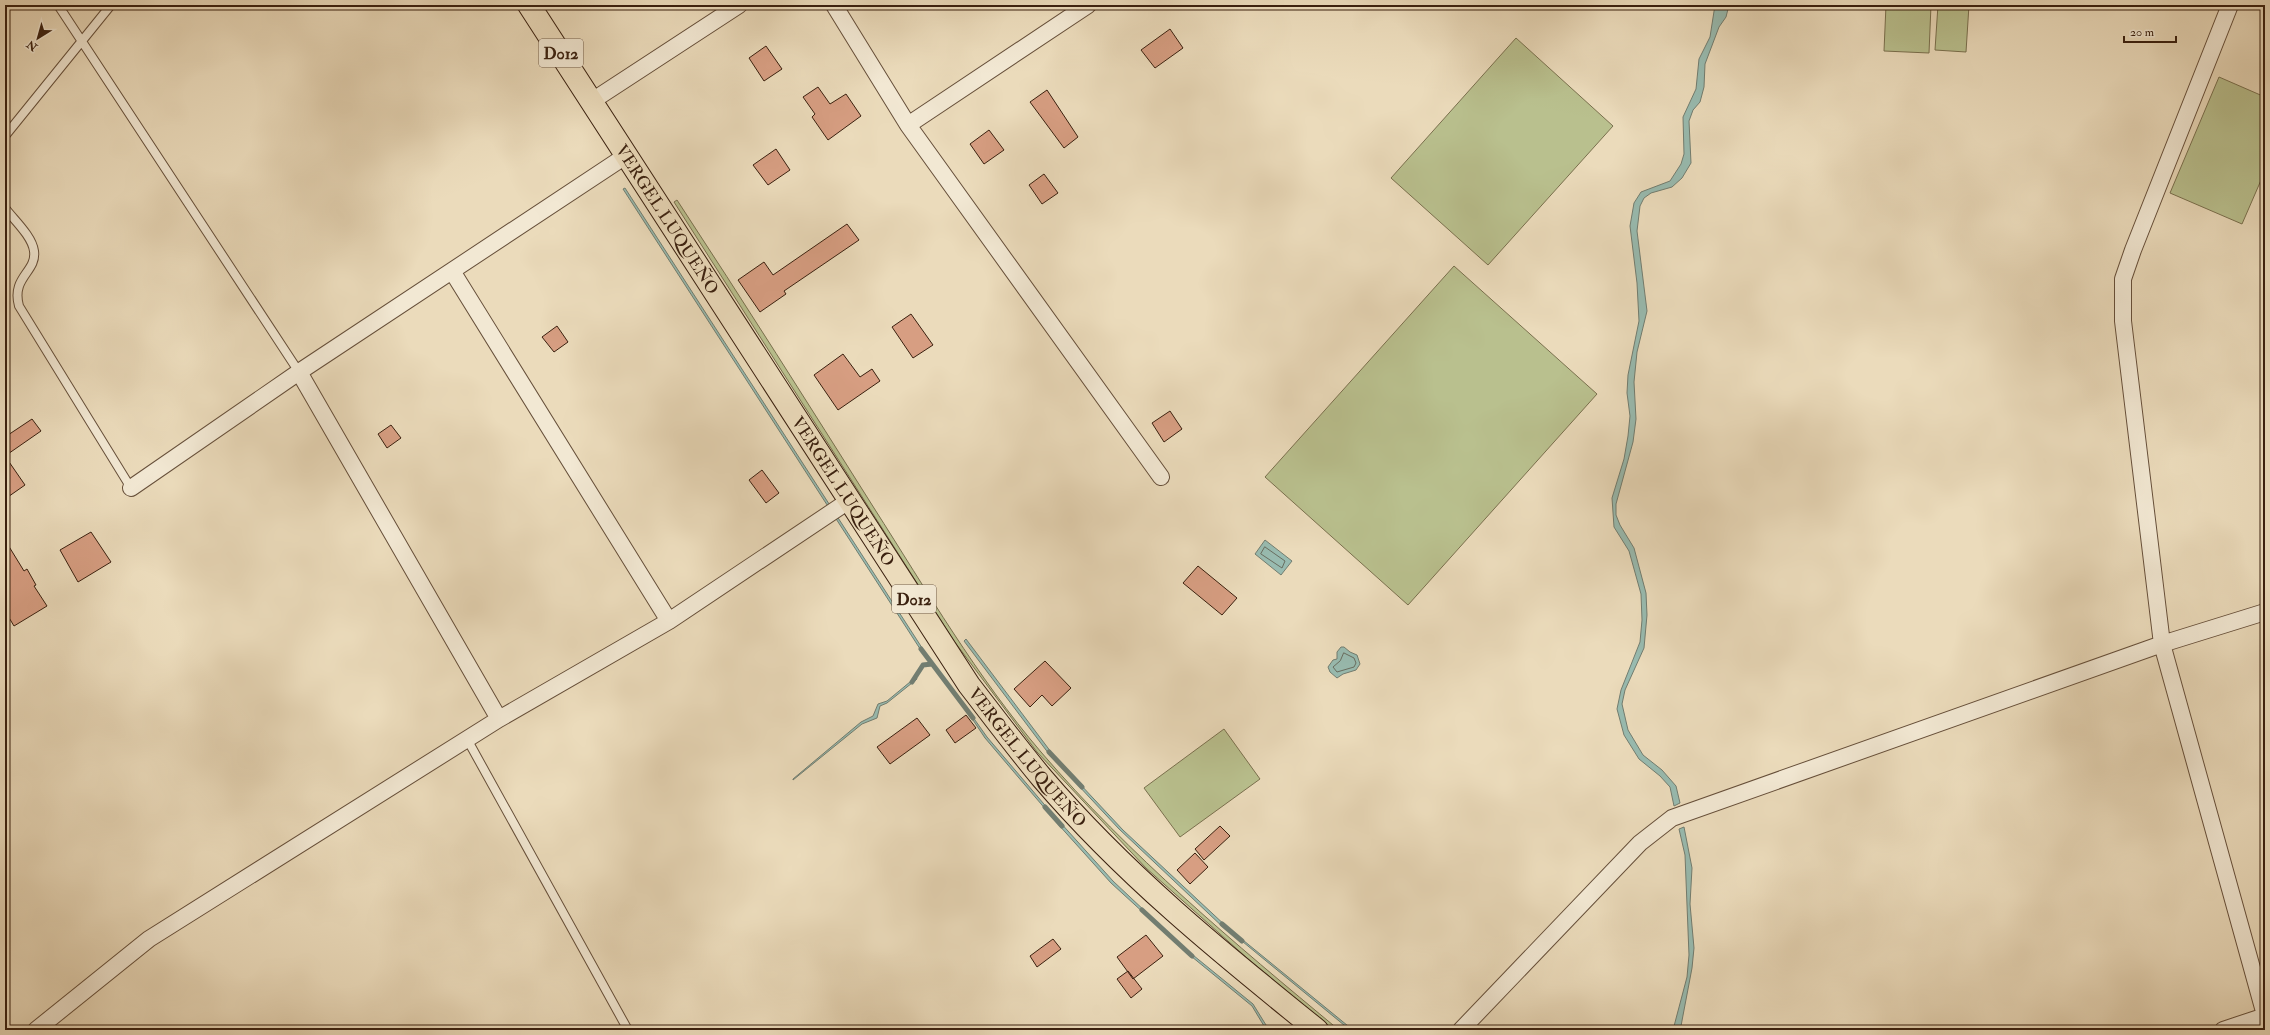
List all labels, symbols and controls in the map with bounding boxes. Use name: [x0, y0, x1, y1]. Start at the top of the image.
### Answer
north arrow: [18, 18, 58, 58]
scale bar: [2124, 18, 2176, 44]
text: 20 m: [2130, 25, 2155, 40]
text: N: [24, 37, 41, 54]
road number: D012: [539, 39, 583, 67]
street label: VERGEL LUQUEÑO: [611, 140, 723, 298]
street label: VERGEL LUQUEÑO: [787, 412, 899, 570]
road number: D012: [892, 585, 936, 613]
street label: VERGEL LUQUEÑO: [964, 684, 1091, 832]

